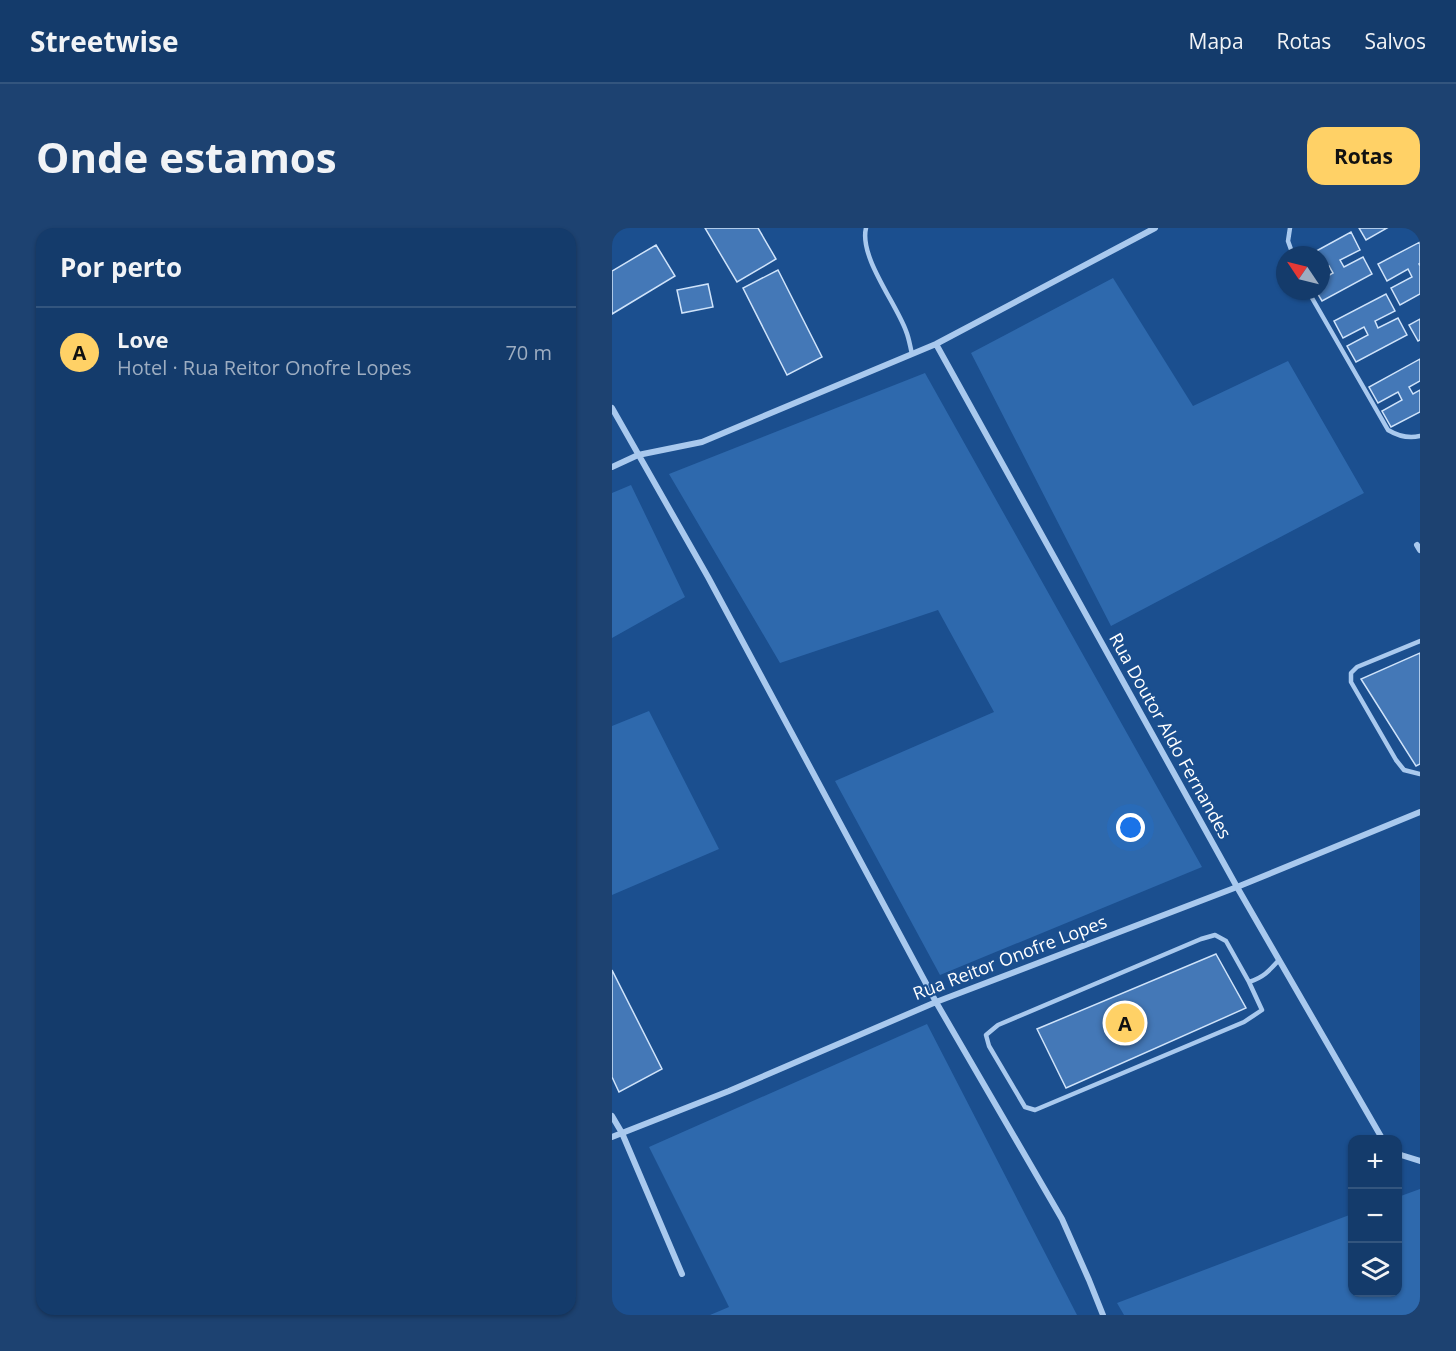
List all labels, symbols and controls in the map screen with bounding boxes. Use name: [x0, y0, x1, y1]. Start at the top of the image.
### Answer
text: Streetwise: [30, 22, 179, 60]
text: Mapa: [1189, 27, 1244, 55]
text: Rotas: [1277, 27, 1331, 55]
text: Salvos: [1364, 27, 1426, 55]
button: Rotas: [1307, 127, 1420, 185]
text: Onde estamos: [36, 128, 337, 185]
north arrow: [1276, 246, 1330, 300]
text: Por perto: [60, 249, 182, 285]
text: Love: [117, 324, 169, 354]
text: A: [73, 339, 86, 366]
text: 70 m: [505, 339, 552, 366]
text: Hotel · Rua Reitor Onofre Lopes: [117, 354, 412, 381]
street label: Rua Doutor Aldo Fernandes: [1104, 628, 1238, 843]
your location: [1116, 813, 1145, 842]
street label: Rua Reitor Onofre Lopes: [909, 909, 1110, 1005]
pin: A: [1106, 1000, 1144, 1046]
map controls: [1348, 1135, 1402, 1297]
button: +: [1348, 1135, 1402, 1189]
button: −: [1348, 1189, 1402, 1243]
button: layers: [1348, 1243, 1402, 1297]

